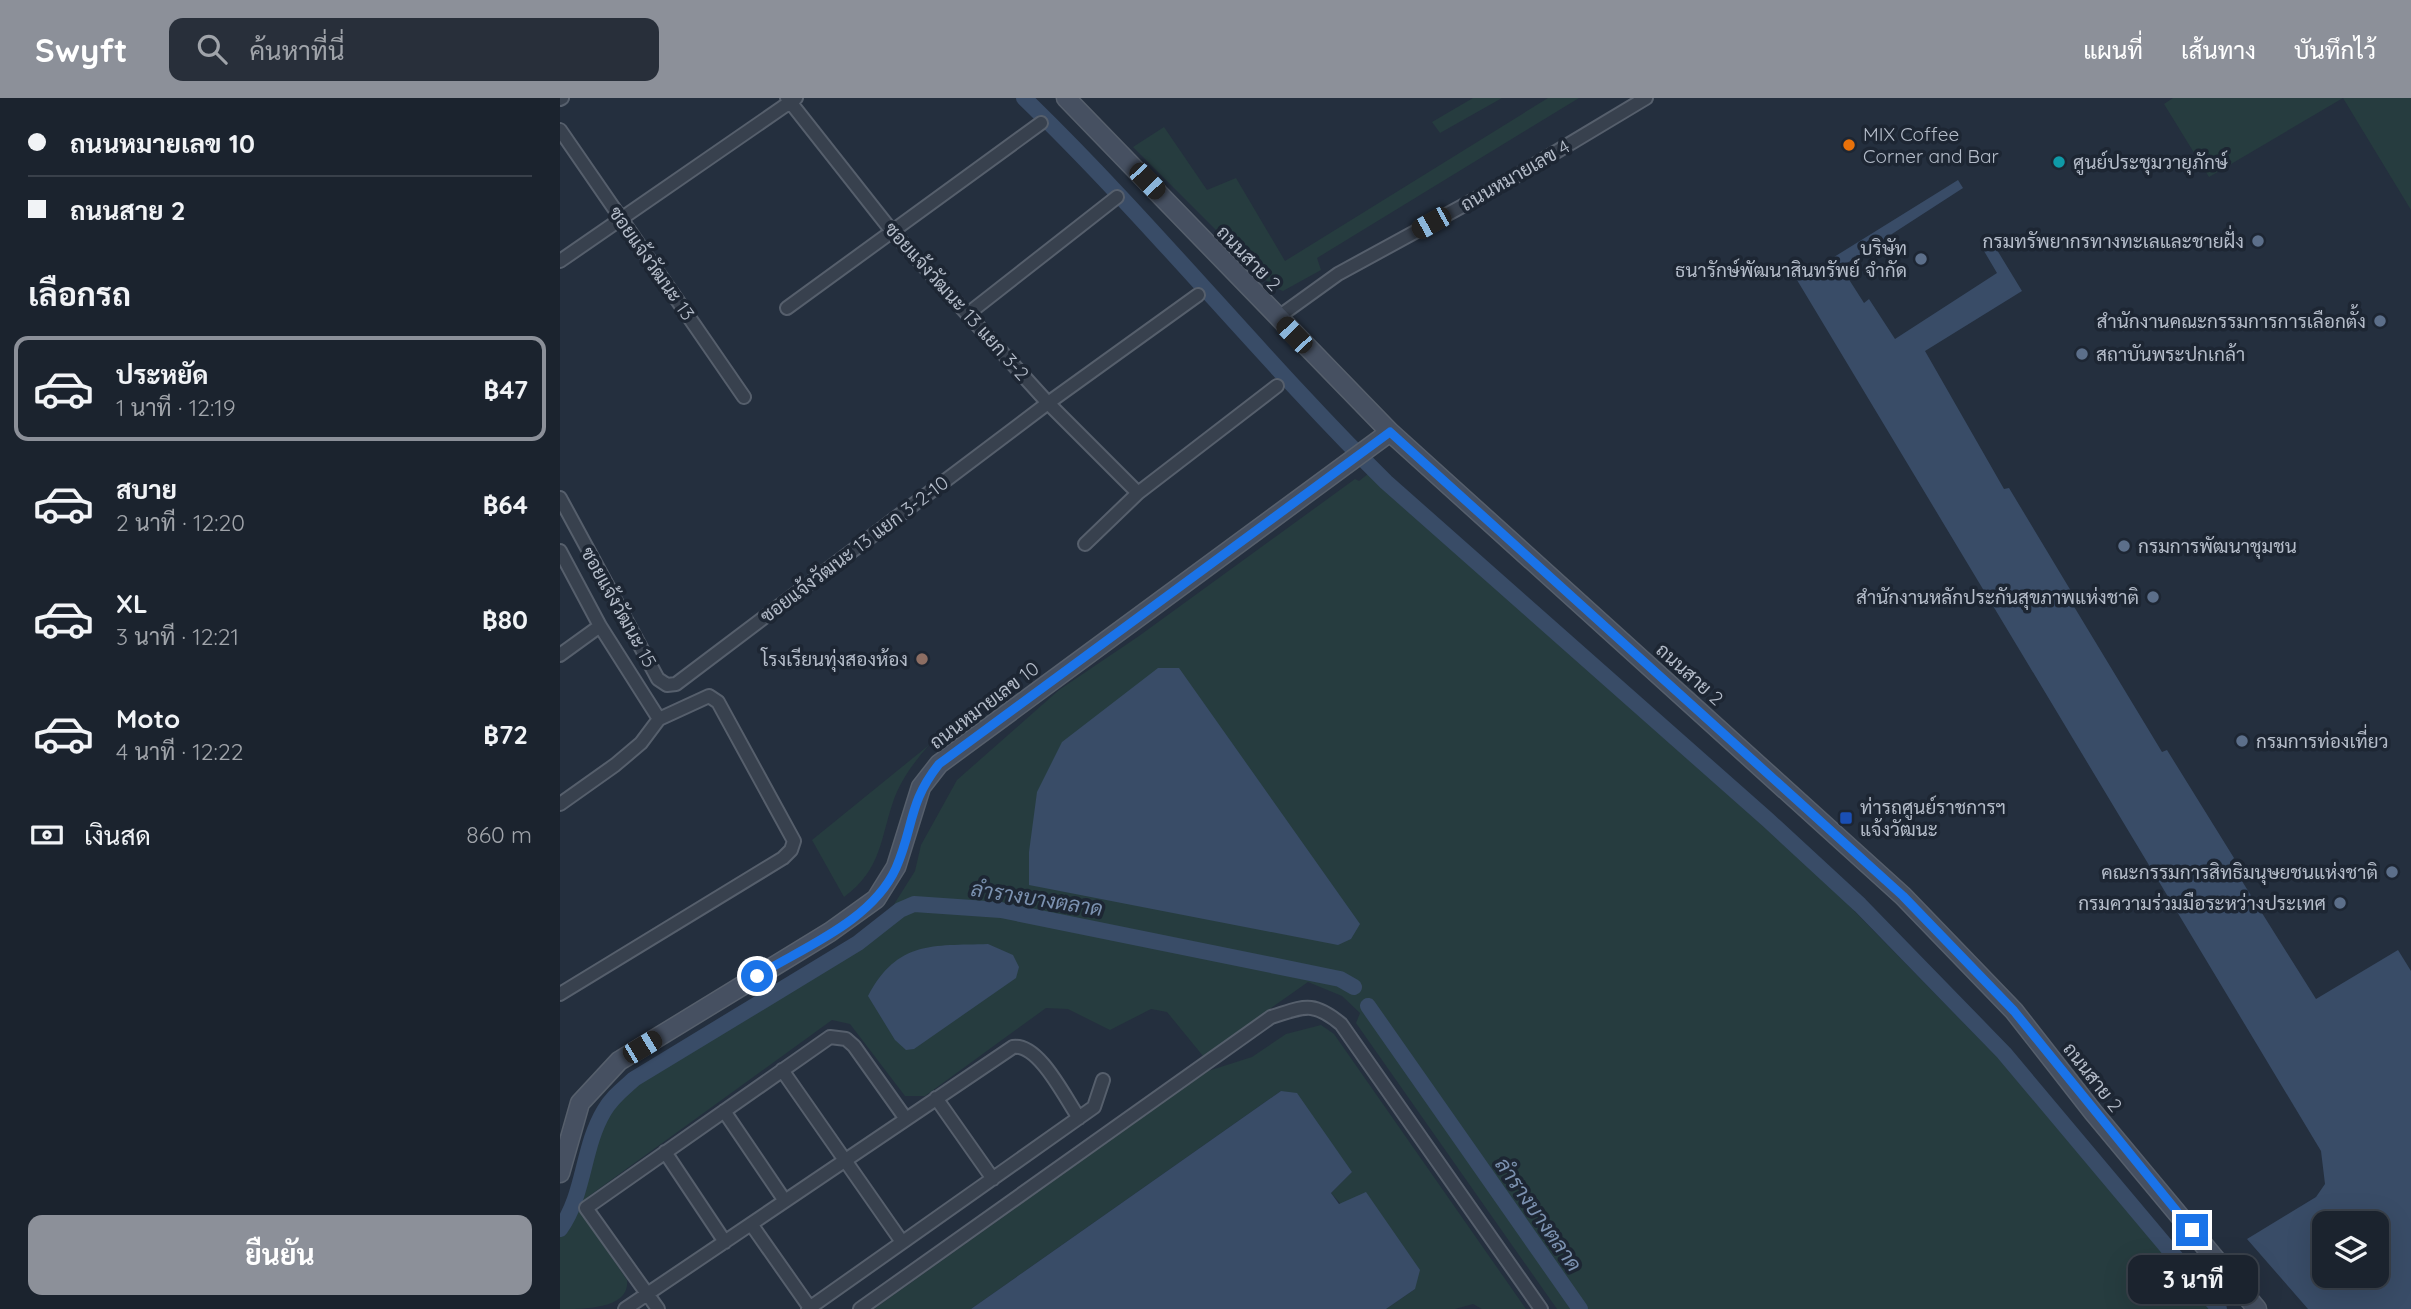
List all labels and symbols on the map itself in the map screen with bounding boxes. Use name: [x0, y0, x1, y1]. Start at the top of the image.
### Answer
place label: MIX Coffee Corner and Bar: [1863, 122, 1999, 168]
street label: ถนนหมายเลข 4: [1456, 134, 1574, 216]
marker: MIX Coffee Corner and Bar: [1841, 137, 1857, 153]
place label: ศูนย์ประชุมวายุภักษ์: [2073, 150, 2229, 176]
marker: ศูนย์ประชุมวายุภักษ์: [2051, 154, 2067, 170]
car: [1125, 159, 1170, 203]
street label: ซอยแจ้งวัฒนะ 13: [604, 201, 700, 325]
car: [1408, 204, 1455, 242]
street label: ซอยแจ้งวัฒนะ 13 แยก 3-2: [880, 217, 1034, 385]
street label: ถนนสาย 2: [1212, 220, 1286, 296]
place label: กรมทรัพยากรทางทะเลและชายฝั่ง: [1983, 225, 2244, 253]
marker: กรมทรัพยากรทางทะเลและชายฝั่ง: [2250, 233, 2266, 249]
place label: บริษัท ธนารักษ์พัฒนาสินทรัพย์ จำกัด: [1675, 236, 1907, 282]
marker: บริษัท ธนารักษ์พัฒนาสินทรัพย์ จำกัด: [1913, 251, 1929, 267]
place label: สำนักงานคณะกรรมการการเลือกตั้ง: [2097, 304, 2366, 333]
car: [1272, 313, 1317, 357]
marker: สำนักงานคณะกรรมการการเลือกตั้ง: [2372, 313, 2388, 329]
place label: สถาบันพระปกเกล้า: [2096, 342, 2245, 366]
marker: สถาบันพระปกเกล้า: [2074, 346, 2090, 362]
street label: ซอยแจ้งวัฒนะ 13 แยก 3-2-10: [755, 470, 953, 628]
place label: กรมการพัฒนาชุมชน: [2138, 534, 2297, 559]
marker: กรมการพัฒนาชุมชน: [2116, 538, 2132, 554]
street label: ซอยแจ้งวัฒนะ 15: [576, 542, 662, 672]
place label: สำนักงานหลักประกันสุขภาพแห่งชาติ: [1856, 585, 2139, 610]
marker: สำนักงานหลักประกันสุขภาพแห่งชาติ: [2145, 589, 2161, 605]
street label: ถนนสาย 2: [1651, 638, 1729, 710]
place label: โรงเรียนทุ่งสองห้อง: [760, 647, 908, 672]
marker: โรงเรียนทุ่งสองห้อง: [914, 651, 930, 667]
street label: ถนนหมายเลข 10: [925, 656, 1043, 754]
place label: กรมการท่องเที่ยว: [2256, 724, 2388, 753]
marker: กรมการท่องเที่ยว: [2234, 733, 2250, 749]
place label: ท่ารถศูนย์ราชการฯ แจ้งวัฒนะ: [1860, 795, 2006, 841]
marker: ท่ารถศูนย์ราชการฯ แจ้งวัฒนะ: [1838, 810, 1854, 826]
place label: คณะกรรมการสิทธิมนุษยชนแห่งชาติ: [2101, 860, 2378, 885]
marker: คณะกรรมการสิทธิมนุษยชนแห่งชาติ: [2384, 864, 2400, 880]
water label: ลำรางบางตลาด: [969, 875, 1105, 921]
place label: กรมความร่วมมือระหว่างประเทศ: [2078, 891, 2326, 915]
marker: กรมความร่วมมือระหว่างประเทศ: [2332, 895, 2348, 911]
route start: [741, 960, 773, 992]
car: [619, 1027, 666, 1067]
street label: ถนนสาย 2: [2058, 1037, 2128, 1117]
water label: ลำรางบางตลาด: [1490, 1152, 1588, 1276]
route end: [2176, 1214, 2208, 1246]
callout: 3 นาที: [2127, 1254, 2257, 1304]

